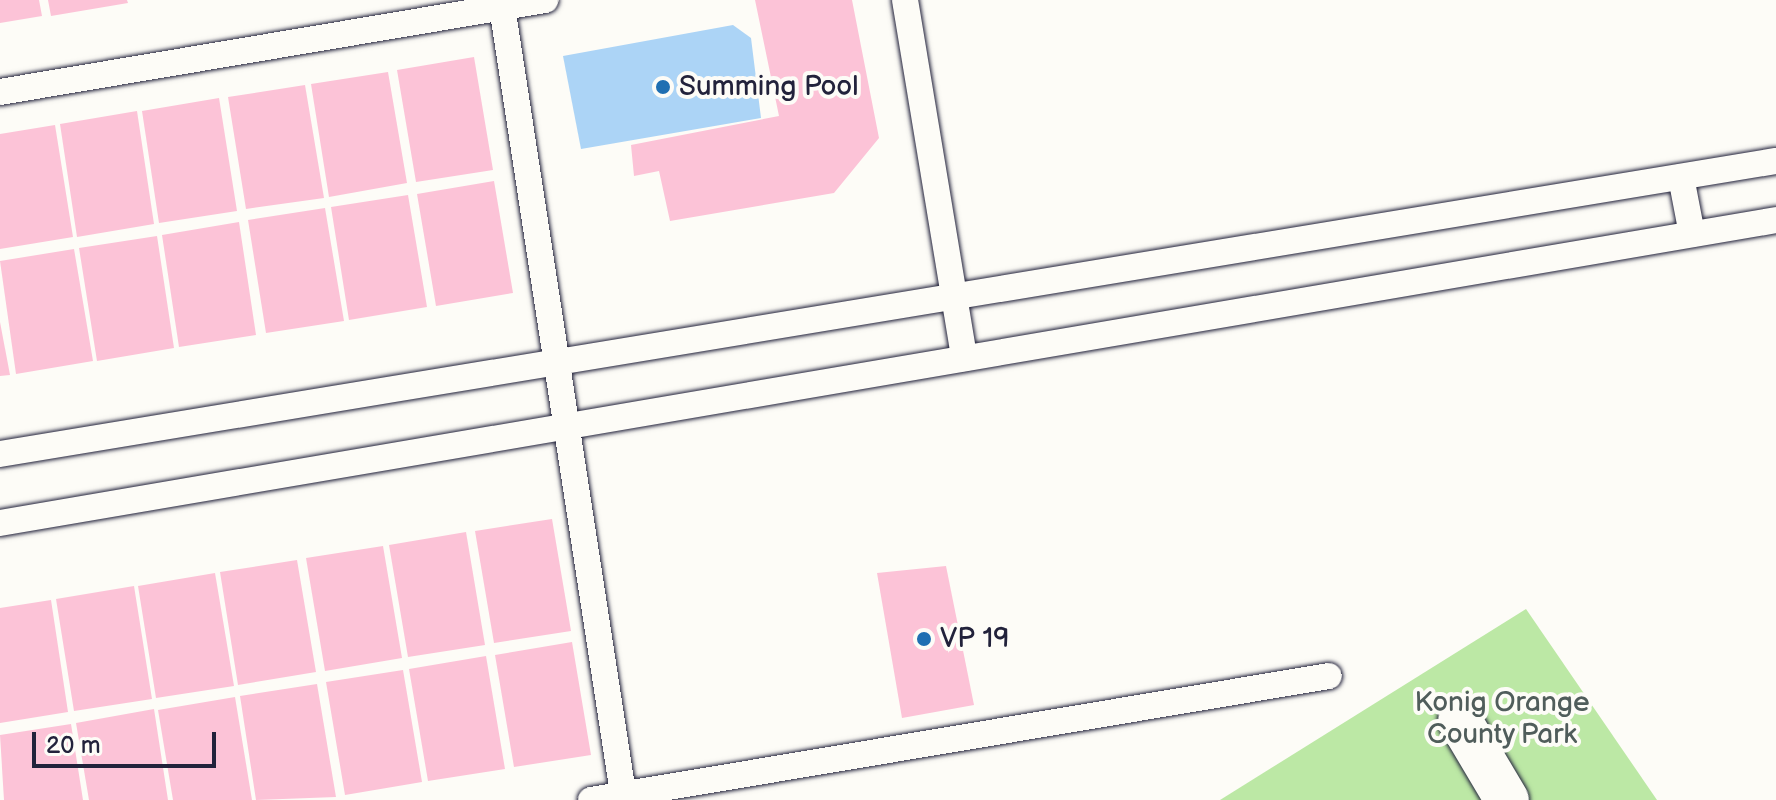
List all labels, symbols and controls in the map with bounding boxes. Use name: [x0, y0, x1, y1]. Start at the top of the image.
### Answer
place label: Summing Pool: [679, 70, 858, 104]
marker: Summing Pool: [654, 78, 672, 96]
place label: VP 19: [940, 622, 1009, 656]
marker: VP 19: [915, 630, 933, 648]
park label: Konig Orange County Park: [1414, 686, 1590, 752]
scale bar: [36, 716, 220, 766]
text: 20 m: [46, 731, 101, 760]

